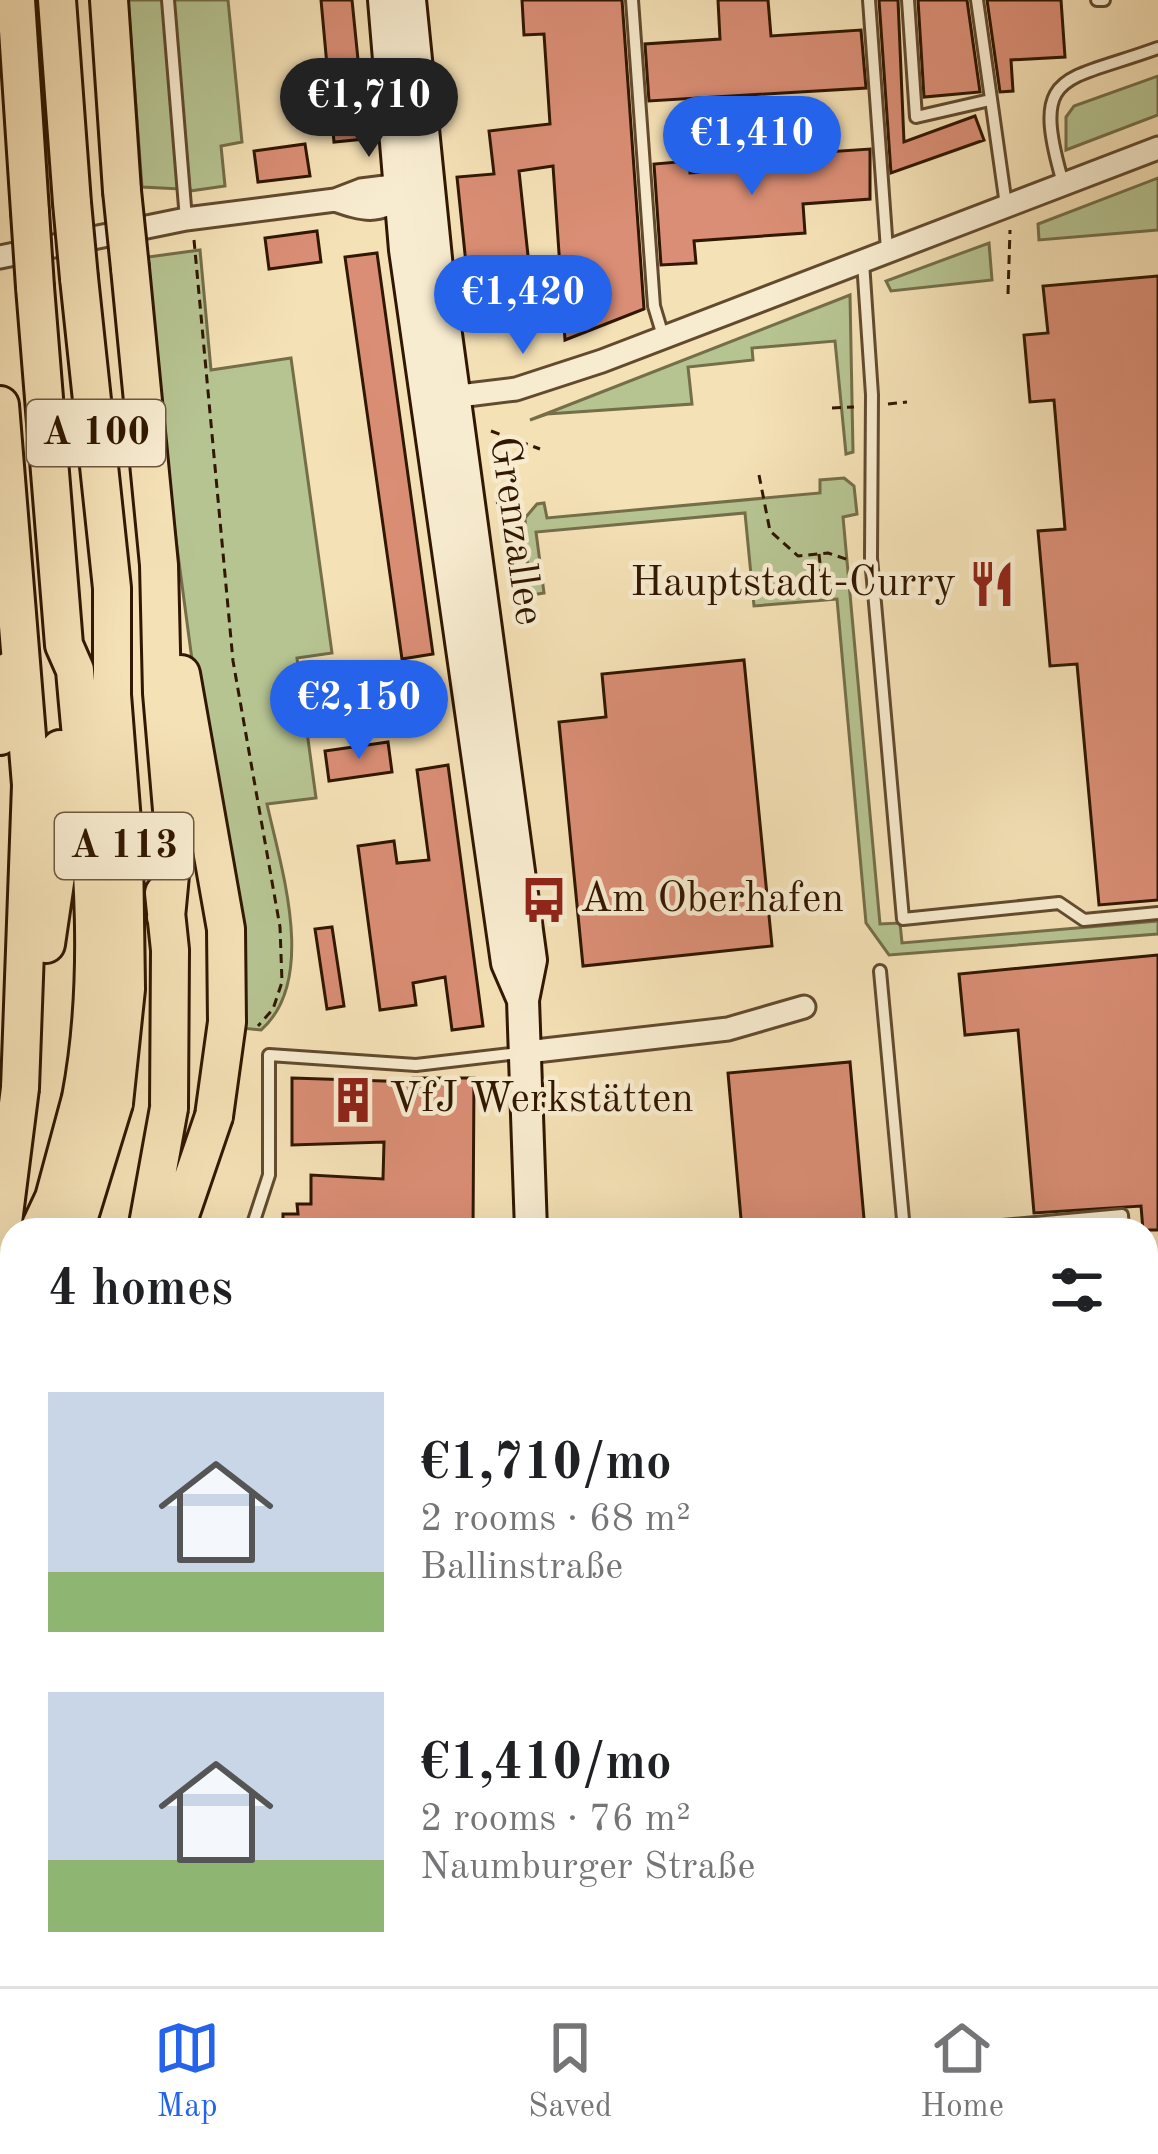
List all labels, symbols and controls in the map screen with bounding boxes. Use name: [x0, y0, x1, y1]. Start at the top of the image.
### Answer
pin: €1,710: [271, 58, 467, 160]
text: €1,710: [307, 77, 431, 116]
pin: €1,410: [654, 96, 850, 198]
text: €1,410: [690, 115, 814, 154]
pin: €1,420: [425, 255, 621, 357]
text: €1,420: [461, 274, 585, 313]
road number: A 100: [27, 400, 165, 466]
street label: Grenzallee: [481, 434, 549, 628]
restaurant icon: Hauptstadt-Curry: [967, 559, 1017, 609]
place label: Hauptstadt-Curry: [630, 563, 956, 605]
pin: €2,150: [261, 660, 457, 762]
text: €2,150: [297, 679, 421, 718]
road number: A 113: [55, 813, 193, 879]
bus stop icon: Am Oberhafen: [519, 875, 569, 925]
place label: Am Oberhafen: [580, 879, 844, 921]
building icon: VfJ Werkstätten: [328, 1075, 378, 1125]
place label: VfJ Werkstätten: [389, 1079, 694, 1121]
icon: filters: [1044, 1257, 1110, 1323]
text: 4 homes: [48, 1265, 233, 1316]
text: €1,710/mo: [420, 1439, 672, 1490]
icon: home: [144, 1440, 288, 1584]
text: 2 rooms · 68 m²: [420, 1500, 691, 1539]
text: Ballinstraße: [420, 1548, 623, 1587]
text: €1,410/mo: [420, 1739, 672, 1790]
icon: home: [144, 1740, 288, 1884]
text: 2 rooms · 76 m²: [420, 1800, 691, 1839]
text: Naumburger Straße: [420, 1848, 755, 1887]
tab: Map: [154, 2015, 220, 2128]
tab: Saved: [528, 2015, 612, 2128]
tab: Home: [920, 2015, 1004, 2128]

